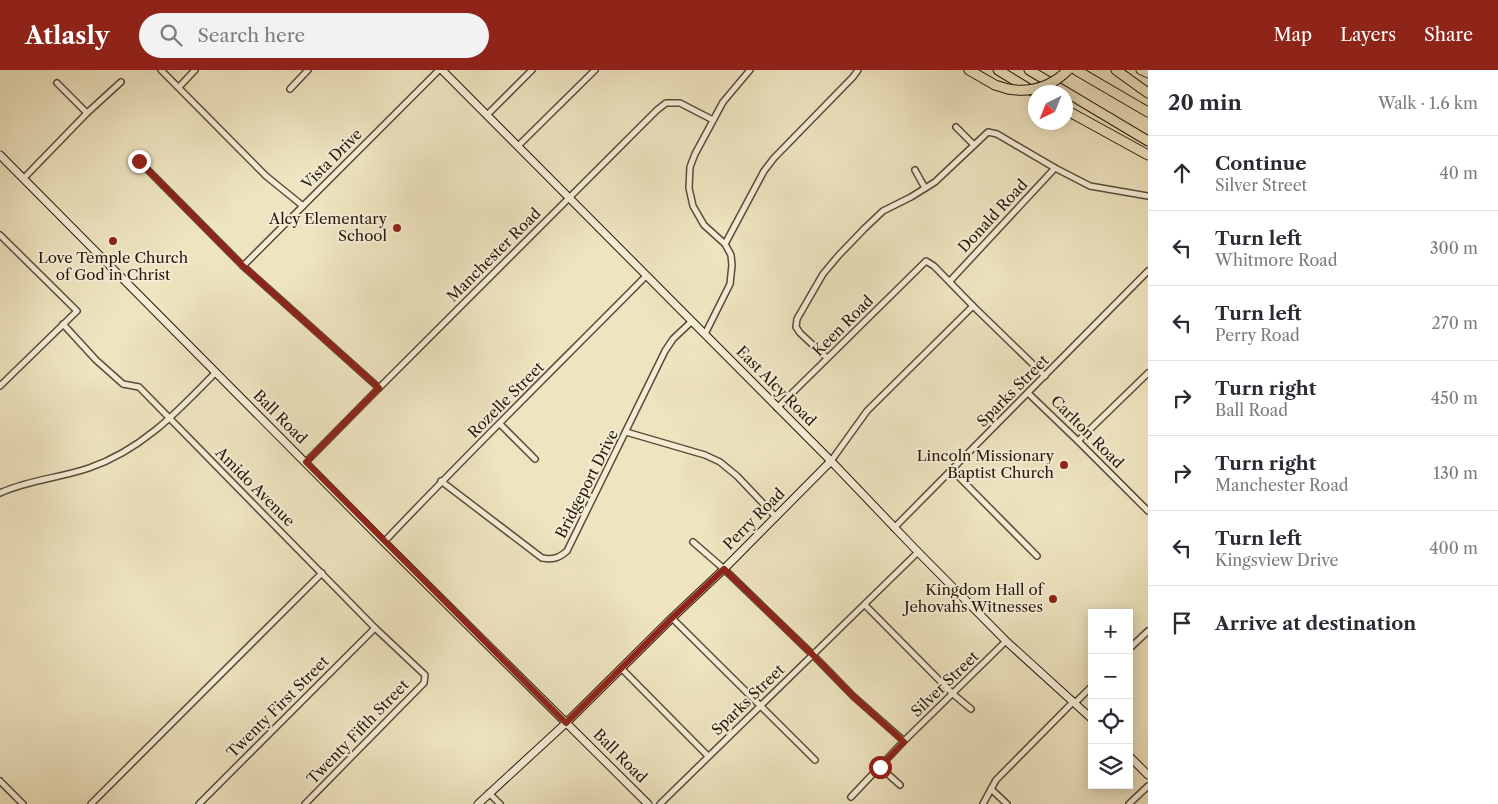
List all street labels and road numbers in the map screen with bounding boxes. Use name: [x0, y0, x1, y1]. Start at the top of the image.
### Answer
street label: Vista Drive: [297, 124, 366, 194]
street label: Donald Road: [954, 175, 1031, 256]
street label: Manchester Road: [443, 204, 545, 306]
street label: Keen Road: [808, 291, 877, 360]
street label: East Alcy Road: [732, 342, 820, 430]
street label: Sparks Street: [973, 350, 1053, 431]
street label: Rozelle Street: [464, 357, 548, 442]
street label: Ball Road: [249, 386, 311, 448]
street label: Carlton Road: [1047, 391, 1128, 472]
street label: Bridgeport Drive: [551, 426, 622, 541]
street label: Amido Avenue: [211, 442, 299, 530]
street label: Perry Road: [719, 484, 788, 553]
street label: Silver Street: [907, 646, 983, 721]
street label: Twenty First Street: [223, 651, 333, 762]
street label: Sparks Street: [707, 660, 789, 739]
street label: Twenty Fifth Street: [303, 675, 413, 788]
street label: Ball Road: [589, 725, 651, 787]

